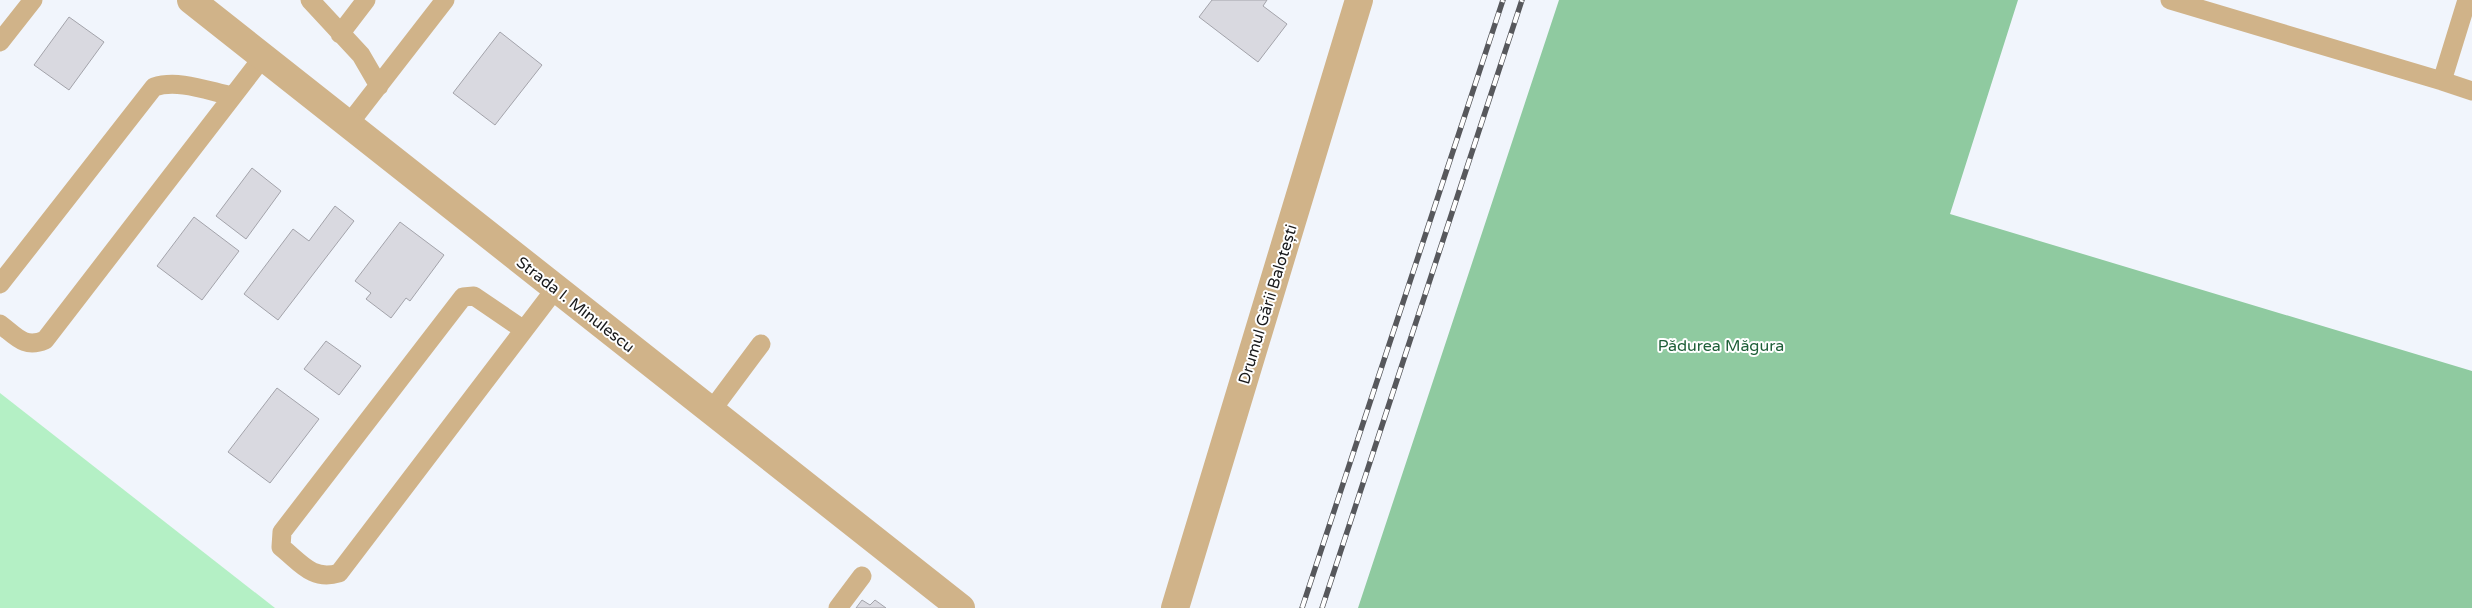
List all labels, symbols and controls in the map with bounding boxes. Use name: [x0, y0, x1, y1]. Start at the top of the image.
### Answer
street label: Drumul Gării Balotești: [1234, 222, 1302, 387]
street label: Strada I. Minulescu: [512, 252, 638, 357]
park label: Pădurea Măgura: [1658, 336, 1784, 356]

